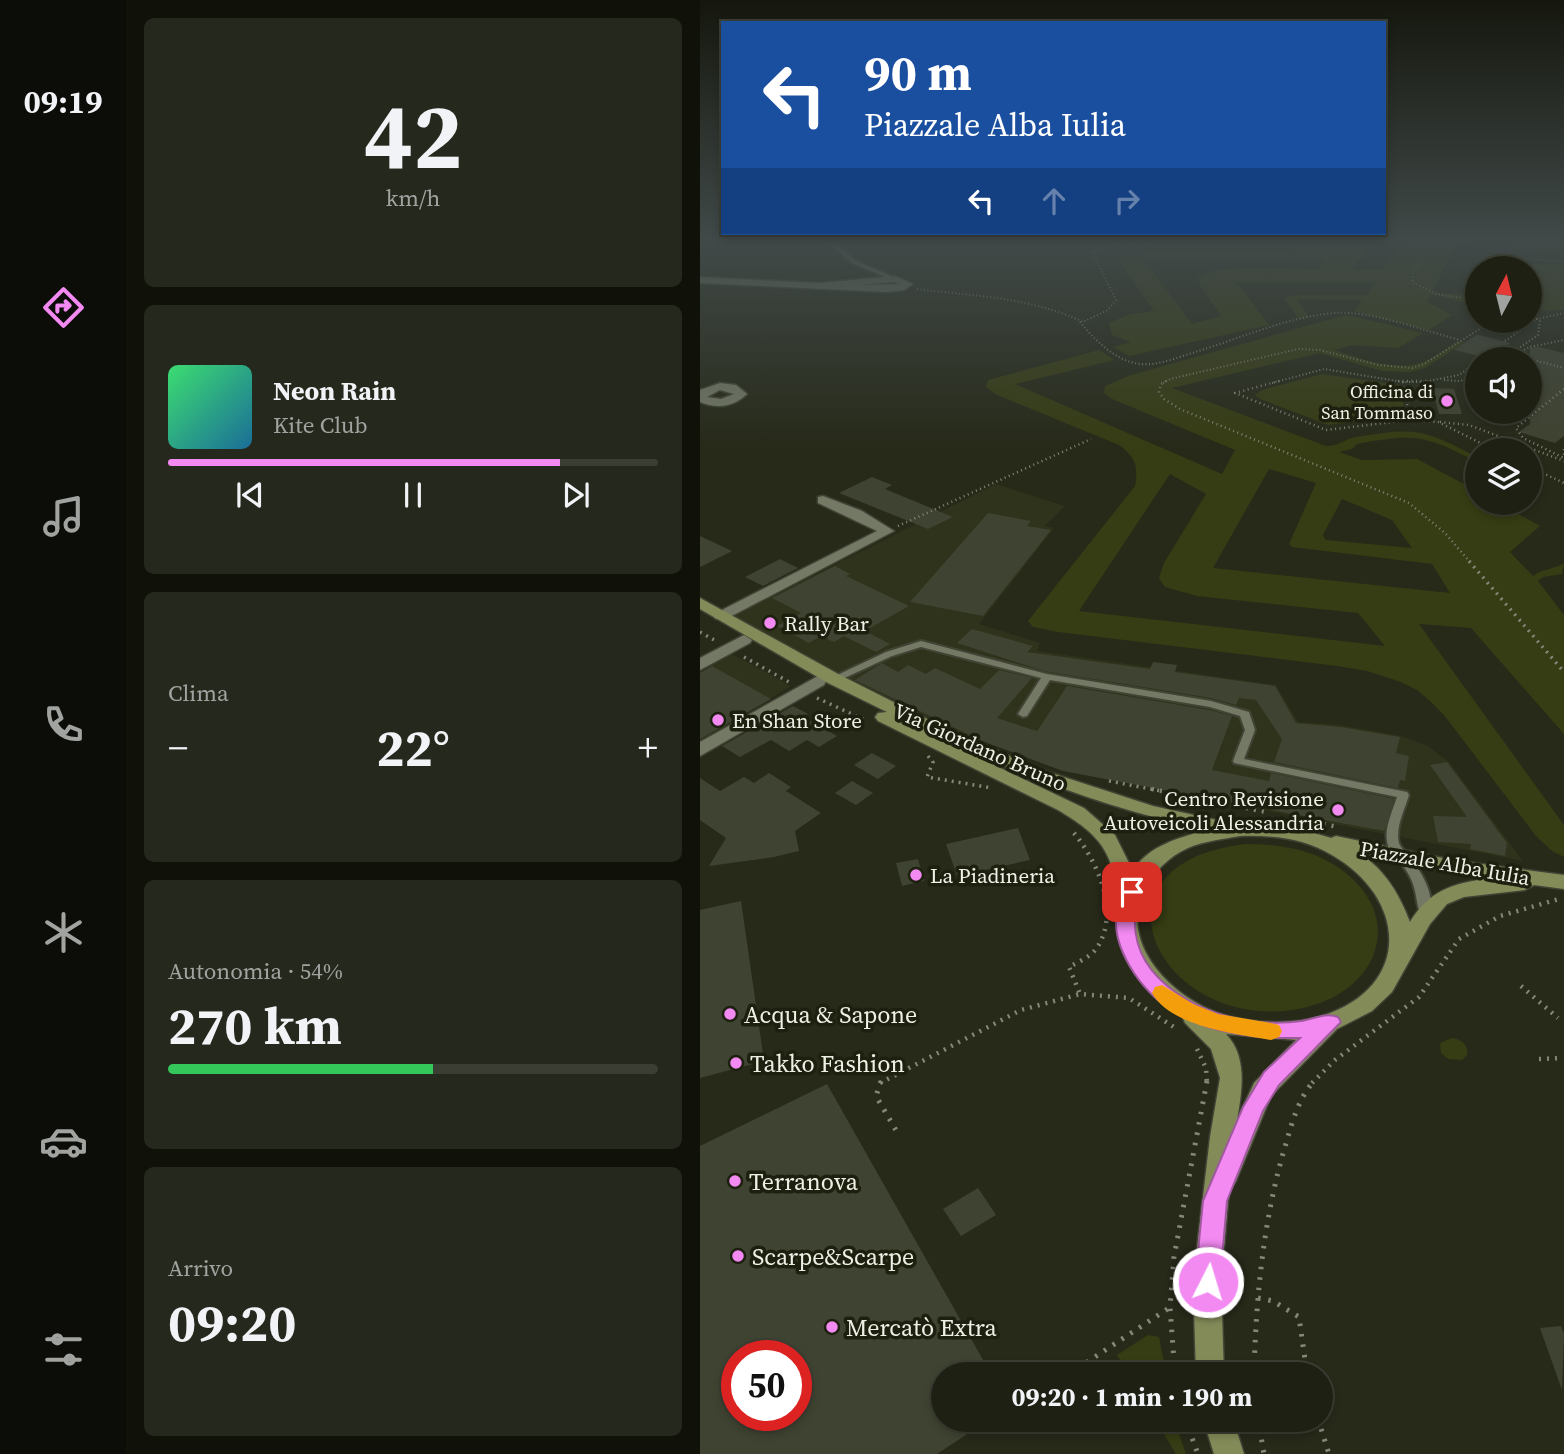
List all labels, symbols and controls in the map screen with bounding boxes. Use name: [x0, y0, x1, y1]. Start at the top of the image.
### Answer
text: 90 m: [864, 39, 972, 106]
icon: left: [749, 49, 840, 140]
text: 42: [364, 74, 462, 198]
text: 09:19: [24, 80, 102, 124]
text: Piazzale Alba Iulia: [864, 103, 1126, 147]
text: km/h: [386, 182, 440, 214]
icon: left: [962, 182, 1000, 220]
icon: ahead: [1035, 182, 1073, 220]
icon: right: [1108, 182, 1146, 220]
north arrow: [1465, 256, 1542, 332]
map controls: [1465, 256, 1542, 515]
icon: directions: [39, 283, 88, 332]
button: sound: [1465, 347, 1542, 424]
text: Neon Rain: [273, 373, 396, 409]
place label: Officina di San Tommaso: [1321, 379, 1433, 425]
marker: Officina di San Tommaso: [1439, 393, 1455, 409]
text: Kite Club: [273, 409, 368, 441]
button: layers: [1465, 438, 1542, 515]
icon: previous: [231, 476, 269, 514]
icon: pause: [394, 476, 432, 514]
icon: next: [557, 476, 595, 514]
icon: music: [39, 492, 88, 541]
place label: Rally Bar: [784, 609, 869, 638]
marker: Rally Bar: [762, 615, 778, 631]
text: Clima: [168, 677, 229, 709]
street label: Via Giordano Bruno: [889, 696, 1071, 798]
icon: phone: [39, 700, 88, 749]
place label: En Shan Store: [732, 706, 862, 735]
text: 22°: [376, 712, 450, 783]
marker: En Shan Store: [710, 712, 726, 728]
text: −: [168, 722, 188, 774]
text: +: [638, 722, 658, 774]
place label: Centro Revisione Autoveicoli Alessandria: [1104, 784, 1324, 837]
marker: Centro Revisione Autoveicoli Alessandria: [1330, 802, 1346, 818]
street label: Piazzale Alba Iulia: [1358, 834, 1532, 892]
place label: La Piadineria: [930, 861, 1055, 890]
pin: [1102, 862, 1162, 922]
marker: La Piadineria: [908, 867, 924, 883]
icon: arrive: [1113, 873, 1151, 911]
icon: climate: [39, 908, 88, 957]
text: Autonomia · 54%: [168, 955, 343, 987]
text: 270 km: [168, 990, 342, 1061]
place label: Acqua & Sapone: [744, 998, 917, 1031]
marker: Acqua & Sapone: [722, 1006, 738, 1022]
place label: Takko Fashion: [750, 1047, 905, 1080]
marker: Takko Fashion: [728, 1055, 744, 1071]
icon: car: [39, 1117, 88, 1166]
place label: Terranova: [749, 1165, 859, 1198]
marker: Terranova: [727, 1173, 743, 1189]
place label: Scarpe&Scarpe: [752, 1240, 914, 1273]
position arrow: [1171, 1245, 1245, 1319]
marker: Scarpe&Scarpe: [730, 1248, 746, 1264]
text: Arrivo: [168, 1252, 233, 1284]
text: 09:20: [168, 1287, 296, 1358]
place label: Mercatò Extra: [846, 1311, 998, 1344]
marker: Mercatò Extra: [824, 1319, 840, 1335]
icon: filters: [39, 1325, 88, 1374]
speed limit sign: 50: [721, 1340, 812, 1431]
text: 09:20 · 1 min · 190 m: [1012, 1379, 1252, 1415]

